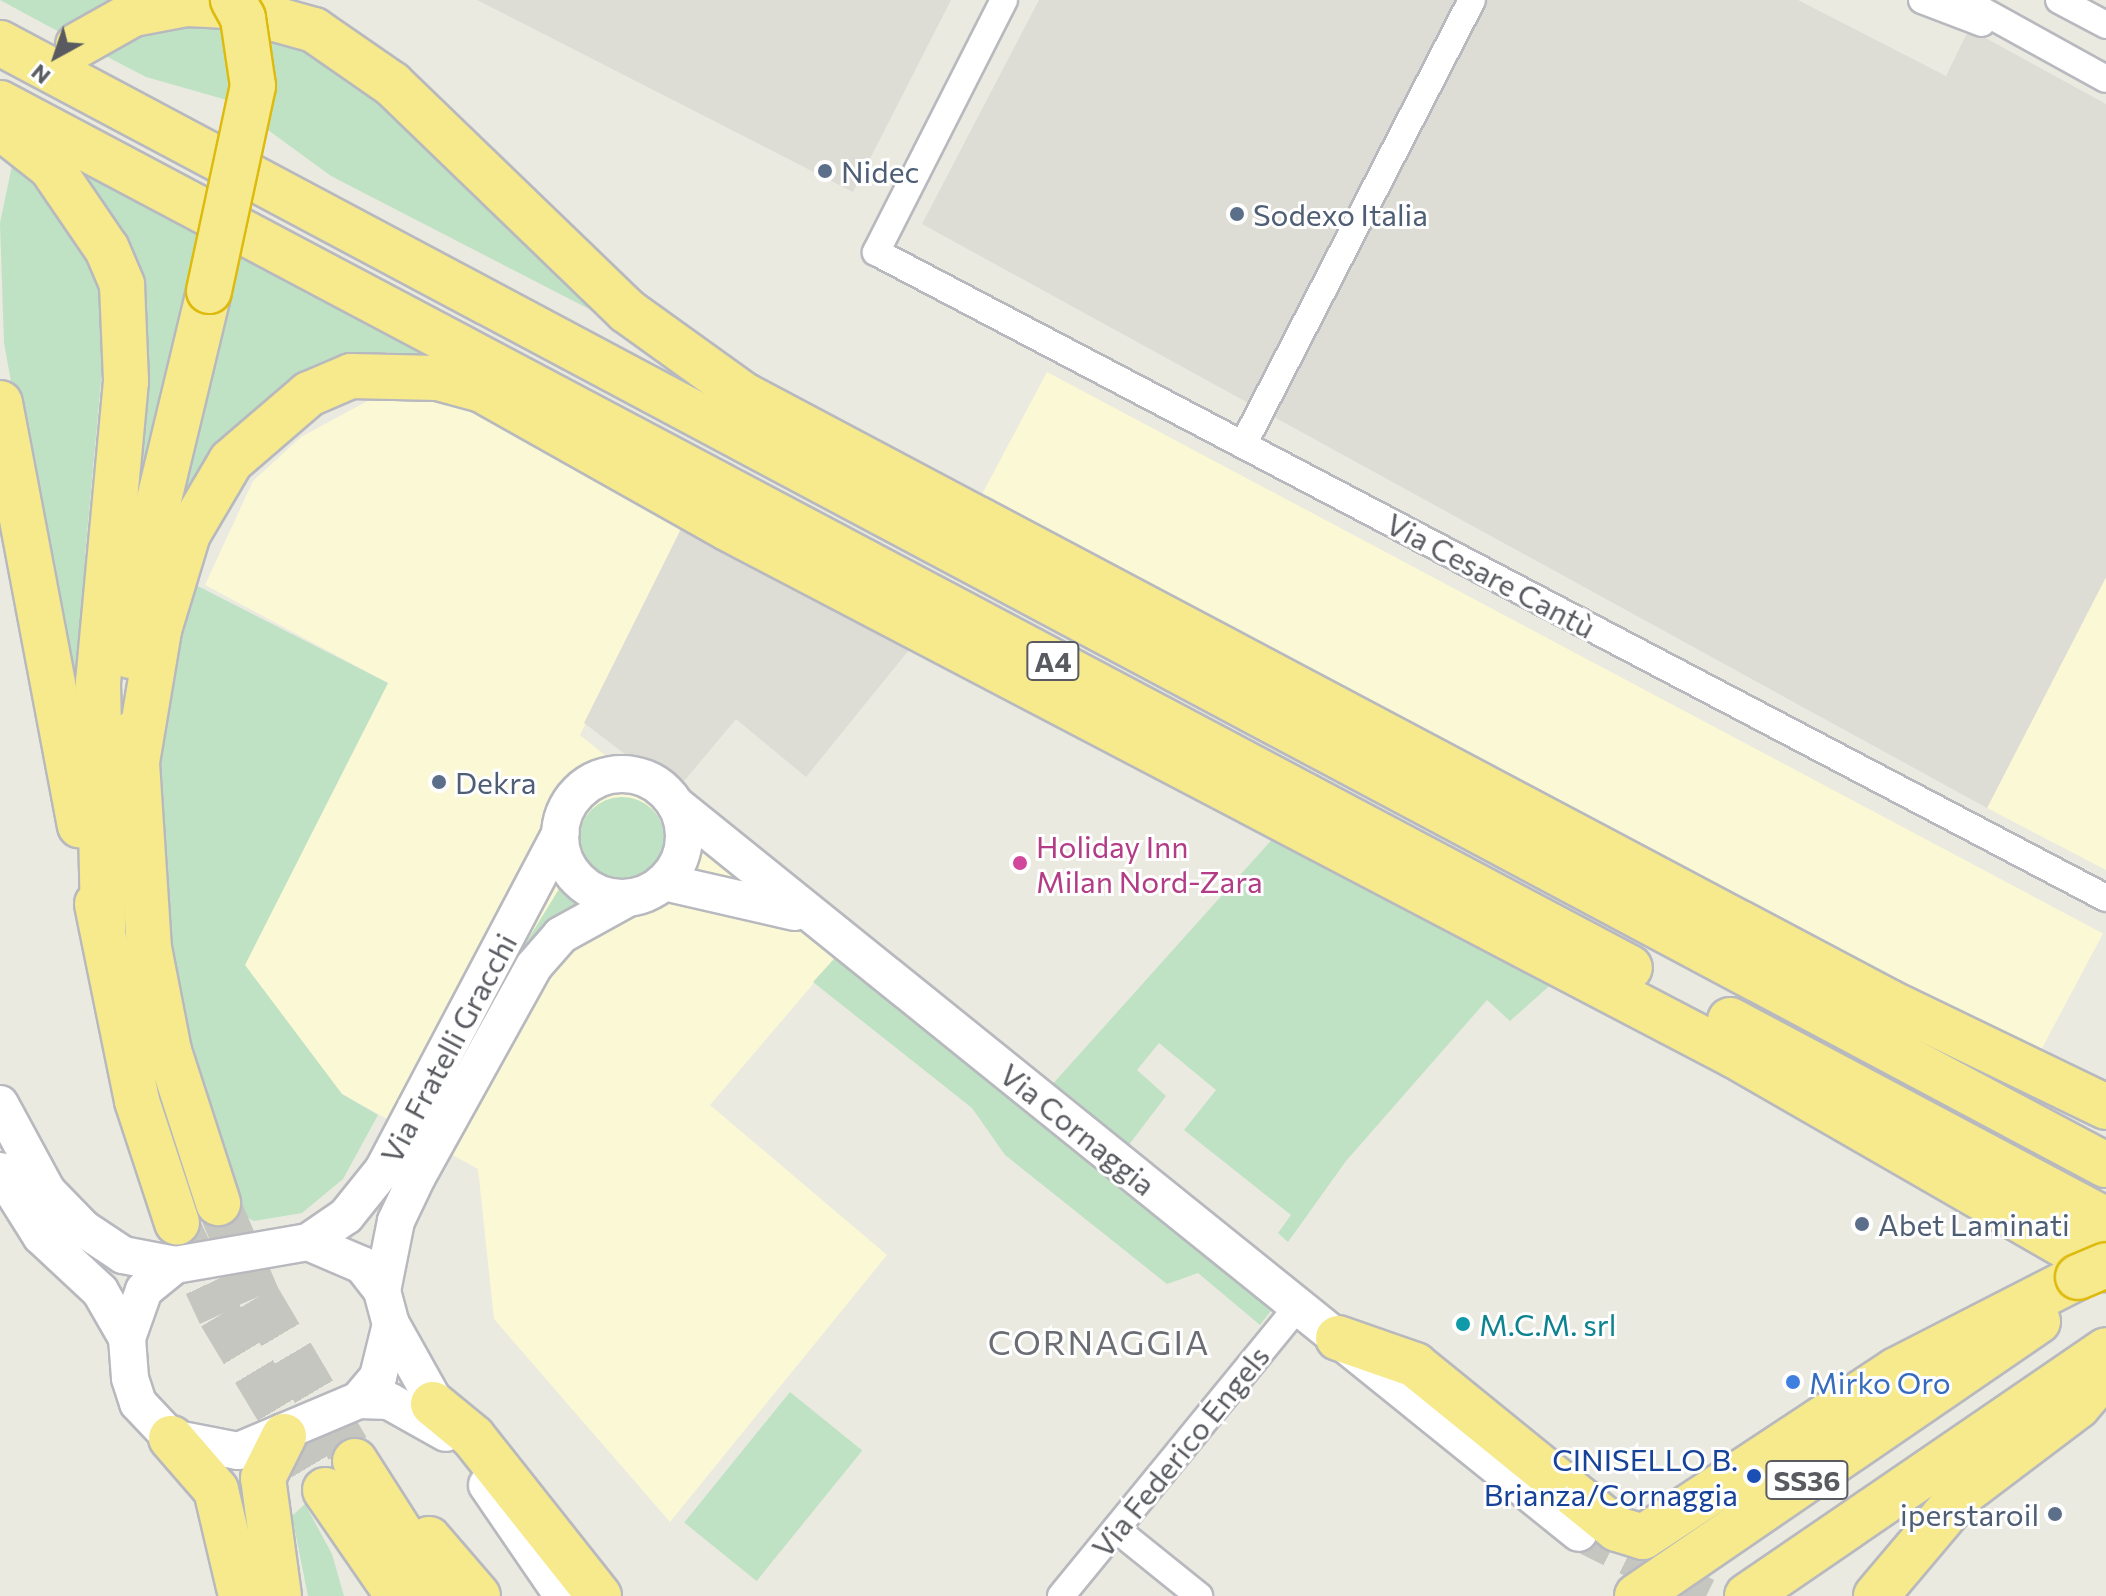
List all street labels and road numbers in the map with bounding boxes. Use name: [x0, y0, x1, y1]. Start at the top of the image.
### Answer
street label: Via Cesare Cantù: [1381, 505, 1601, 645]
road number: A4: [1025, 637, 1081, 685]
street label: Via Fratelli Gracchi: [372, 927, 524, 1169]
street label: Via Cornaggia: [993, 1056, 1163, 1202]
street label: Via Federico Engels: [1084, 1338, 1276, 1564]
road number: SS36: [1765, 1456, 1849, 1504]

